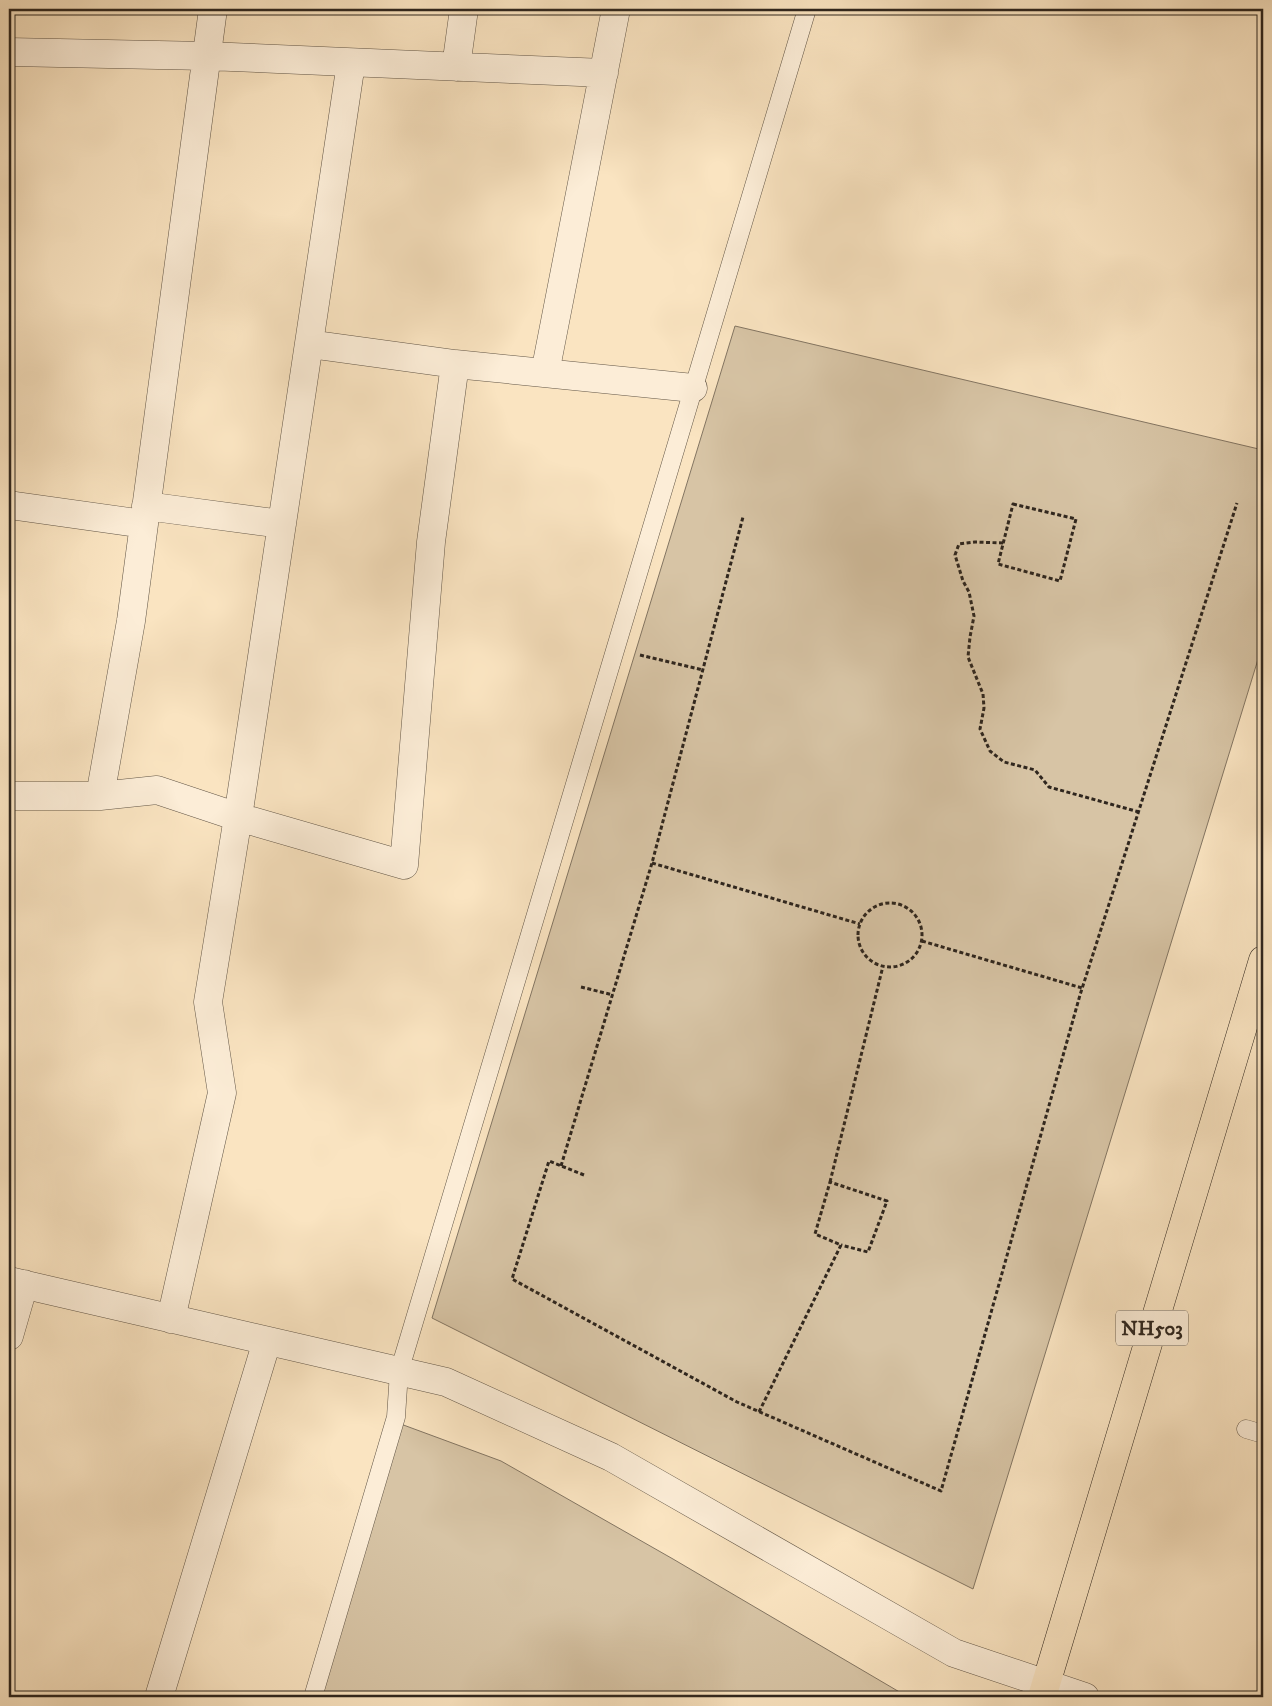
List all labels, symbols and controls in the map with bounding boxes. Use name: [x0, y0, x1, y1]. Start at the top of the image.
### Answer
road number: NH503: [1116, 1310, 1188, 1346]

